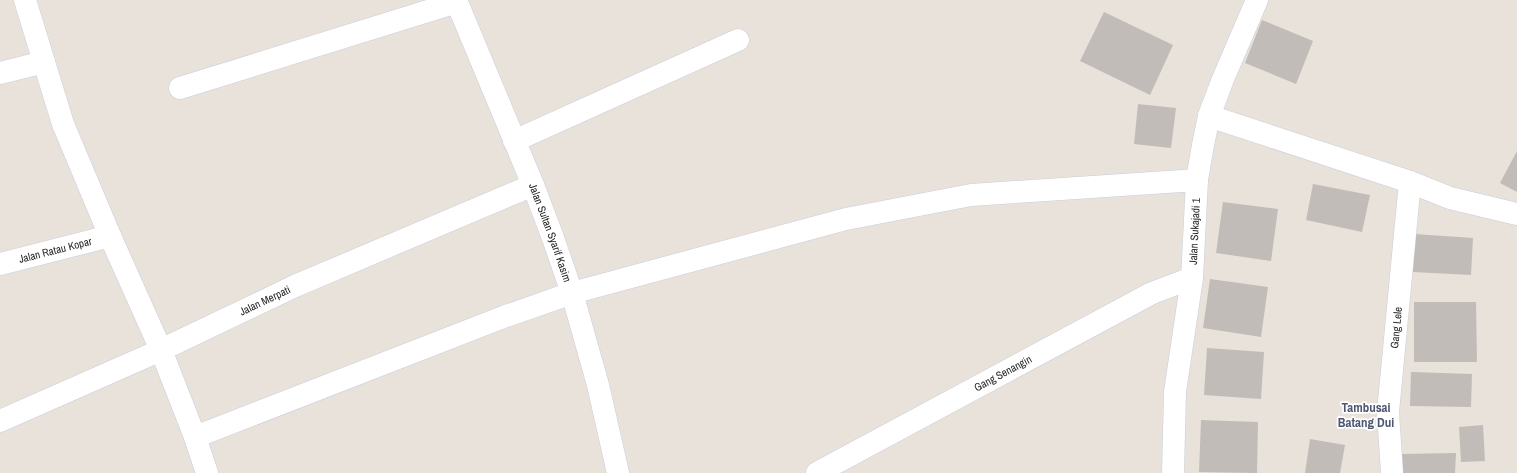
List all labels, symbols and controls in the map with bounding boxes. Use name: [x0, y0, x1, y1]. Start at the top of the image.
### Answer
street label: Jalan Sultan Syarif Kasim: [526, 181, 575, 284]
street label: Jalan Sukajadi 1: [1186, 198, 1203, 265]
street label: Jalan Ratau Kopar: [17, 234, 93, 266]
street label: Jalan Merpati: [237, 282, 293, 319]
street label: Gang Lele: [1387, 306, 1405, 349]
street label: Gang Senangin: [972, 352, 1034, 394]
district label: Tambusai Batang Dui: [1338, 399, 1394, 431]

